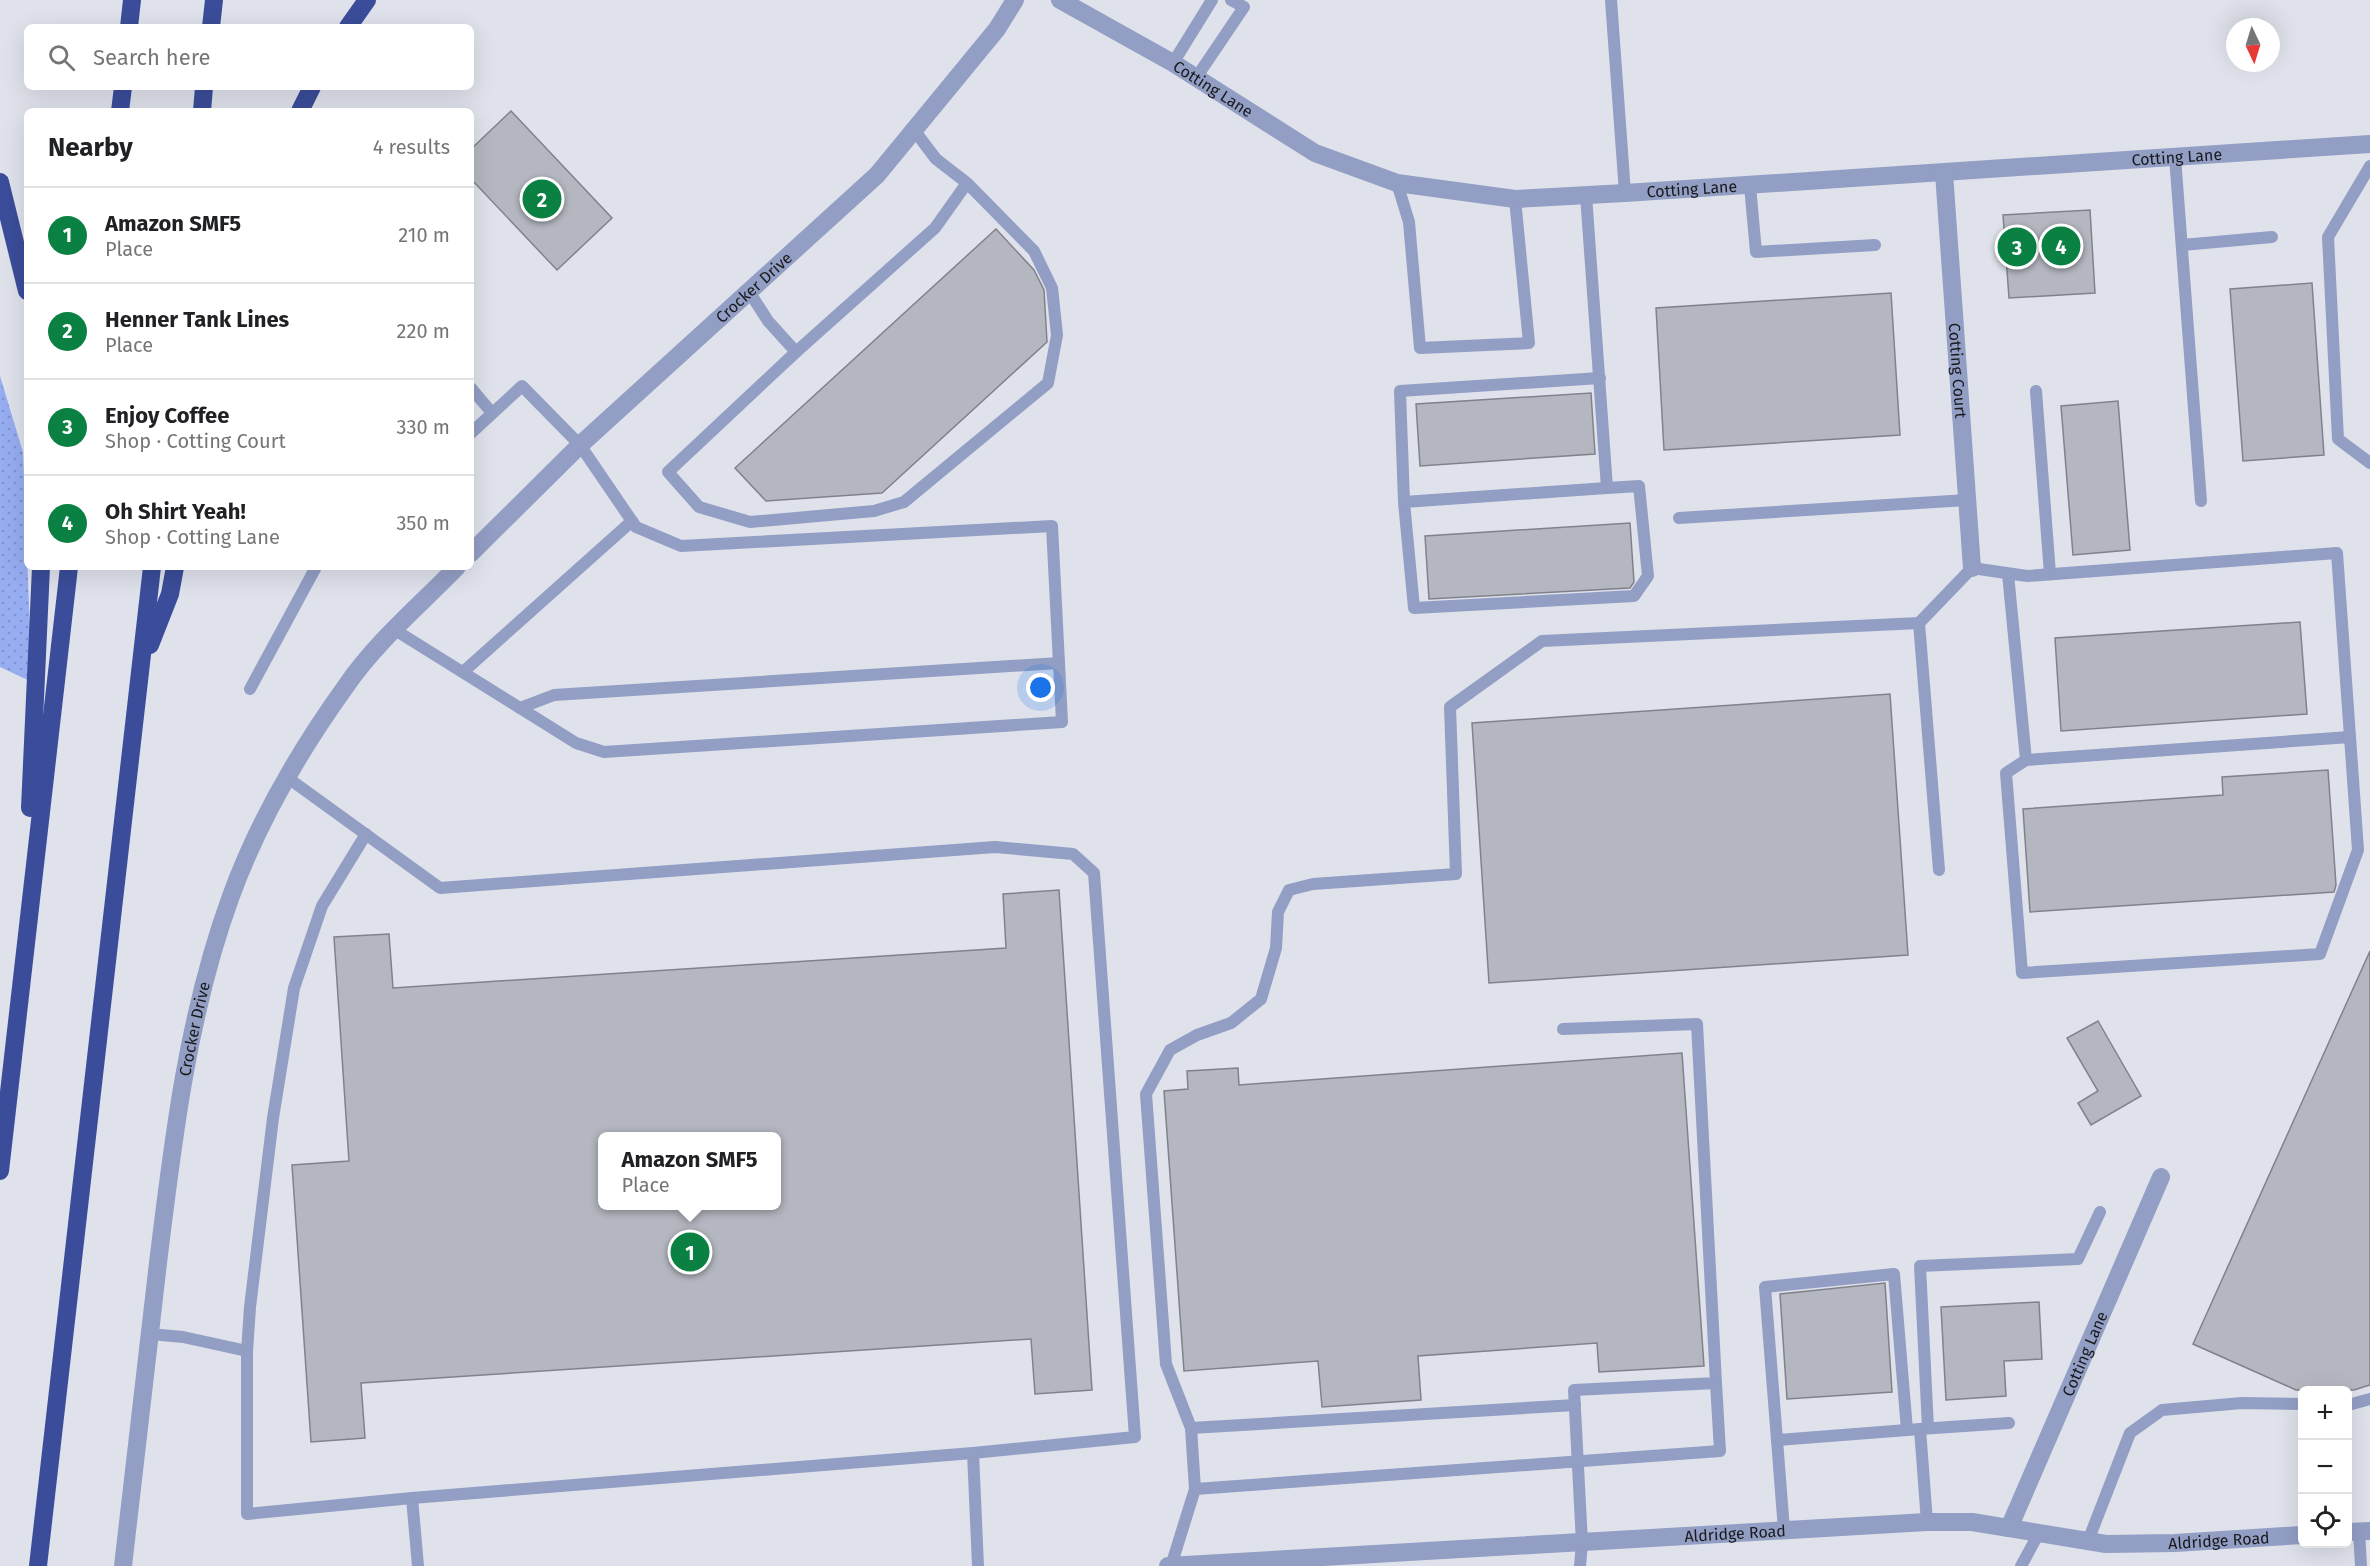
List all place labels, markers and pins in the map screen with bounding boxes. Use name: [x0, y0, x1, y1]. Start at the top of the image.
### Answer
pin: 2: [522, 176, 562, 222]
pin: 3: [1998, 224, 2036, 270]
pin: 4: [2042, 224, 2080, 268]
pin: 1: [670, 1230, 710, 1274]

